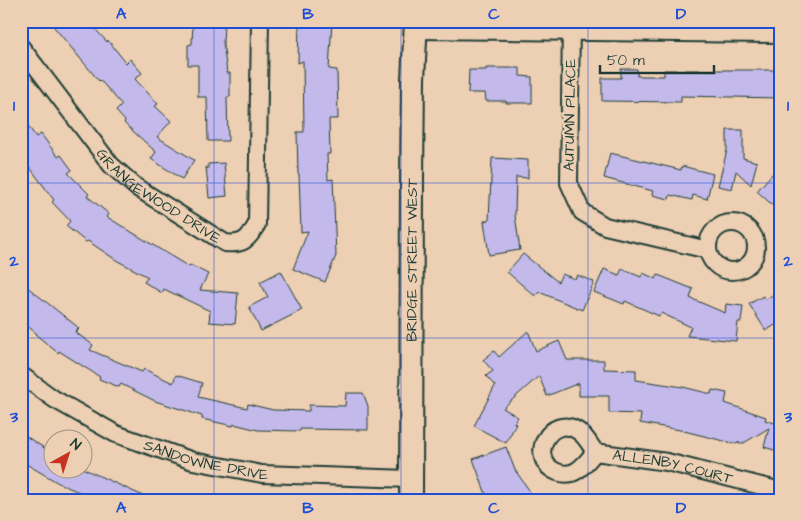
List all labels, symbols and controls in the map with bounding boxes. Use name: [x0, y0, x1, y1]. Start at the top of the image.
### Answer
text: A: [116, 3, 127, 25]
text: B: [302, 3, 314, 25]
text: C: [488, 3, 500, 25]
text: D: [676, 3, 687, 25]
scale bar: [600, 42, 713, 74]
text: 50 m: [607, 50, 645, 71]
street label: AUTUMN PLACE: [559, 58, 581, 172]
text: 1: [13, 95, 16, 117]
text: 1: [787, 95, 790, 117]
street label: GRANGEWOOD DRIVE: [91, 144, 225, 248]
street label: BRIDGE STREET WEST: [401, 178, 422, 342]
text: 2: [8, 250, 19, 272]
text: 2: [782, 250, 793, 272]
text: 3: [9, 406, 19, 428]
text: 3: [783, 406, 793, 428]
north arrow: [42, 428, 92, 478]
text: N: [66, 434, 85, 455]
street label: SANDOWNE DRIVE: [141, 434, 269, 485]
street label: ALLENBY COURT: [611, 444, 736, 489]
text: A: [116, 497, 127, 519]
text: B: [302, 497, 314, 519]
text: C: [488, 497, 500, 519]
text: D: [676, 497, 687, 519]

